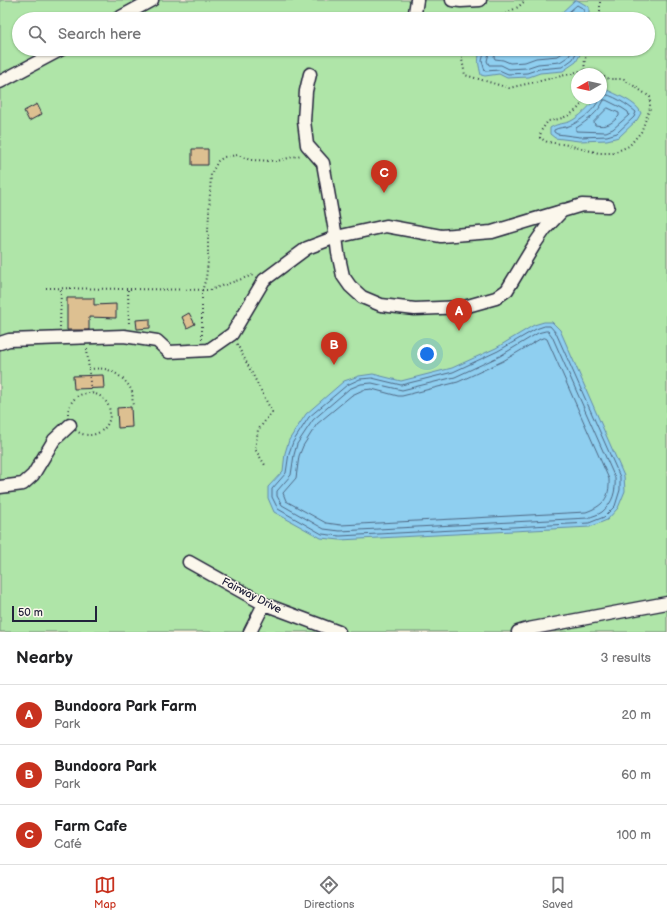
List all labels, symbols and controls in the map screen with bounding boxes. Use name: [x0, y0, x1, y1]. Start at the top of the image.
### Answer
search box: [12, 12, 655, 56]
icon: search: [26, 23, 48, 45]
text: Search here: [58, 25, 141, 44]
north arrow: [571, 68, 607, 104]
pin: C: [371, 160, 397, 193]
pin: A: [446, 298, 472, 331]
pin: B: [321, 332, 347, 365]
your location: [417, 344, 437, 364]
street label: Fairway Drive: [220, 575, 284, 616]
scale bar: [12, 604, 97, 623]
text: 50 m: [18, 606, 43, 619]
text: Nearby: [16, 648, 73, 668]
text: 3 results: [600, 650, 651, 666]
text: Bundoora Park Farm: [54, 697, 197, 716]
text: A: [25, 707, 33, 723]
text: 20 m: [621, 707, 651, 723]
text: Park: [54, 716, 80, 732]
text: Bundoora Park: [54, 757, 157, 776]
text: B: [24, 767, 34, 783]
text: 60 m: [621, 767, 651, 783]
text: Park: [54, 776, 80, 792]
text: Farm Cafe: [54, 817, 127, 836]
text: C: [24, 827, 34, 843]
text: 100 m: [616, 827, 651, 843]
text: Café: [54, 836, 82, 852]
tab: Map: [94, 874, 116, 911]
tab: Directions: [304, 874, 354, 911]
tab: Saved: [542, 874, 573, 911]

